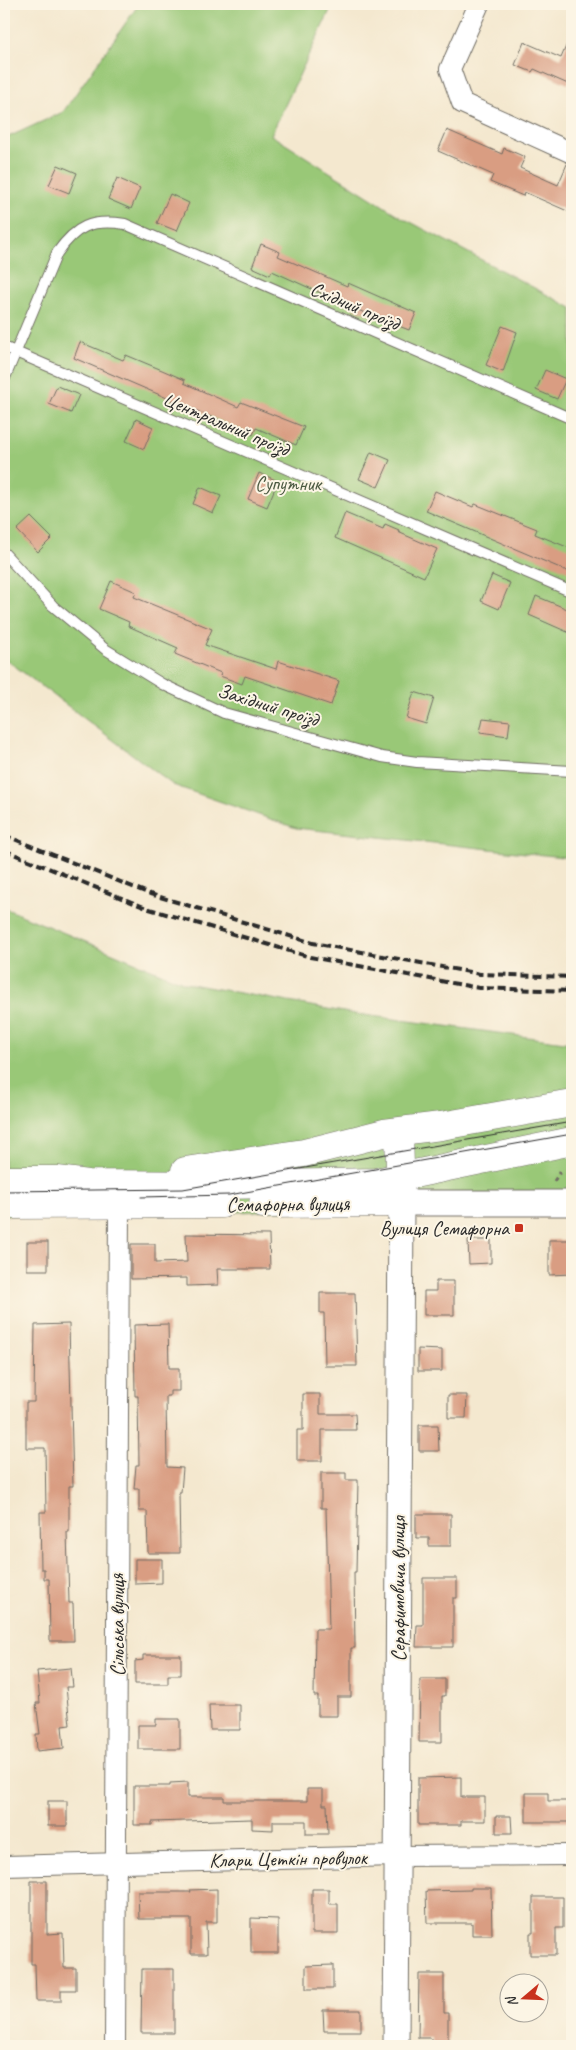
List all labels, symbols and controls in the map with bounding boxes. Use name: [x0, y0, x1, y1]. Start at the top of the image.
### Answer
street label: Східний проїзд: [306, 276, 405, 338]
street label: Центральний проїзд: [159, 386, 294, 463]
park label: Супутник: [255, 471, 323, 496]
street label: Західний проїзд: [214, 678, 323, 734]
street label: Семафорна вулиця: [226, 1192, 350, 1217]
place label: Вулиця Семафорна: [380, 1216, 510, 1241]
marker: Вулиця Семафорна: [513, 1222, 525, 1234]
street label: Серафимовича вулиця: [386, 1514, 411, 1662]
street label: Сільська вулиця: [105, 1573, 130, 1676]
street label: Клари Цеткін провулок: [209, 1845, 369, 1873]
north arrow: [498, 1972, 548, 2022]
text: N: [502, 1993, 522, 2009]

